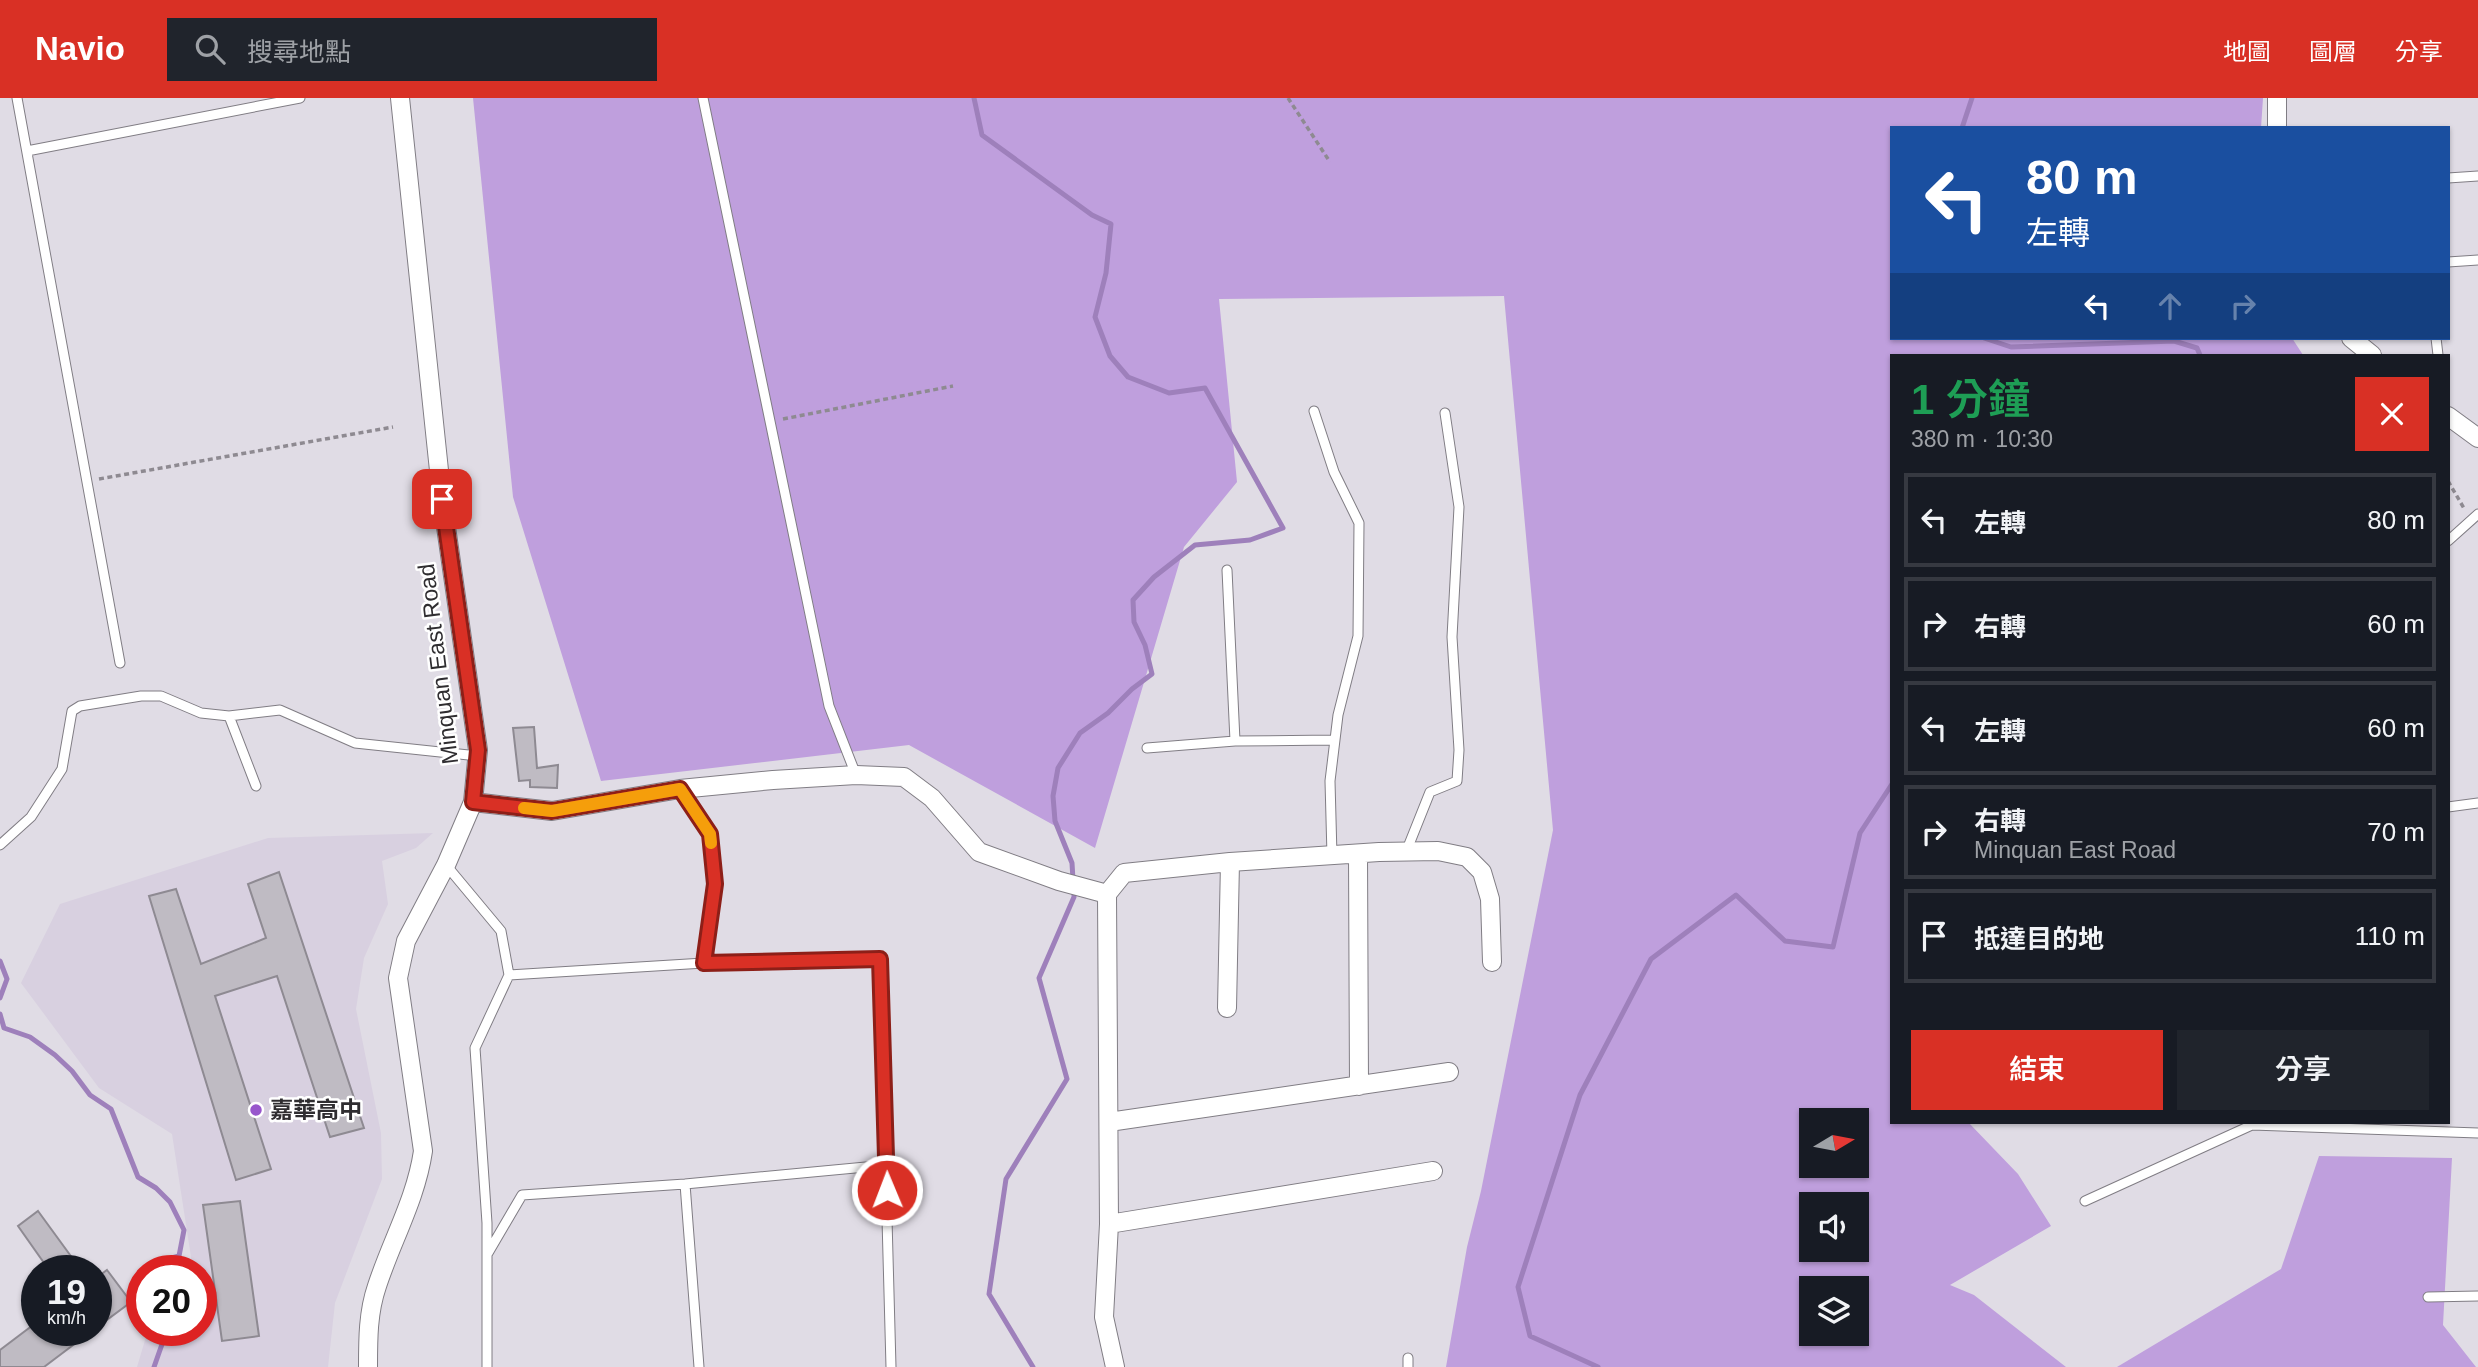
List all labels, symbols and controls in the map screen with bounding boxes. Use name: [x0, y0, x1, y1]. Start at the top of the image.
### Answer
search box: [167, 18, 657, 81]
text: Navio: [35, 30, 125, 67]
icon: search: [191, 30, 229, 68]
text: 搜尋地點: [247, 37, 351, 67]
text: 地圖: [2223, 38, 2271, 65]
text: 圖層: [2309, 38, 2357, 65]
text: 分享: [2395, 38, 2443, 65]
text: 80 m: [2026, 150, 2138, 204]
icon: left: [1911, 154, 2002, 245]
text: 左轉: [2026, 215, 2090, 251]
icon: left: [2078, 287, 2116, 325]
icon: ahead: [2151, 287, 2189, 325]
icon: right: [2224, 287, 2262, 325]
text: 1 分鐘: [1911, 376, 2030, 423]
button: close: [2355, 377, 2429, 451]
text: 380 m · 10:30: [1911, 426, 2053, 452]
pin: [412, 469, 472, 529]
icon: arrive: [423, 480, 461, 518]
icon: left: [1915, 501, 1953, 539]
text: 80 m: [2367, 505, 2425, 535]
text: 左轉: [1974, 508, 2026, 538]
street label: Minquan East Road: [413, 562, 463, 766]
icon: right: [1915, 605, 1953, 643]
text: 60 m: [2367, 609, 2425, 639]
text: 右轉: [1974, 612, 2026, 642]
icon: left: [1915, 709, 1953, 747]
text: 60 m: [2367, 713, 2425, 743]
text: 左轉: [1974, 716, 2026, 746]
text: 右轉: [1974, 806, 2026, 836]
icon: right: [1915, 813, 1953, 851]
text: 70 m: [2367, 817, 2425, 847]
text: Minquan East Road: [1974, 837, 2176, 863]
icon: arrive: [1915, 917, 1953, 955]
text: 110 m: [2355, 921, 2425, 951]
text: 抵達目的地: [1974, 924, 2104, 954]
button: 結束: [1911, 1030, 2163, 1110]
button: 分享: [2177, 1030, 2429, 1110]
place label: 嘉華高中: [270, 1097, 362, 1123]
marker: 嘉華高中: [248, 1102, 264, 1118]
north arrow: [1799, 1108, 1869, 1178]
map controls: [1799, 1108, 1869, 1346]
position arrow: [850, 1153, 924, 1227]
button: sound: [1799, 1192, 1869, 1262]
speed limit sign: 20: [126, 1255, 217, 1346]
text: 19: [47, 1272, 86, 1311]
button: layers: [1799, 1276, 1869, 1346]
text: km/h: [47, 1308, 86, 1328]

